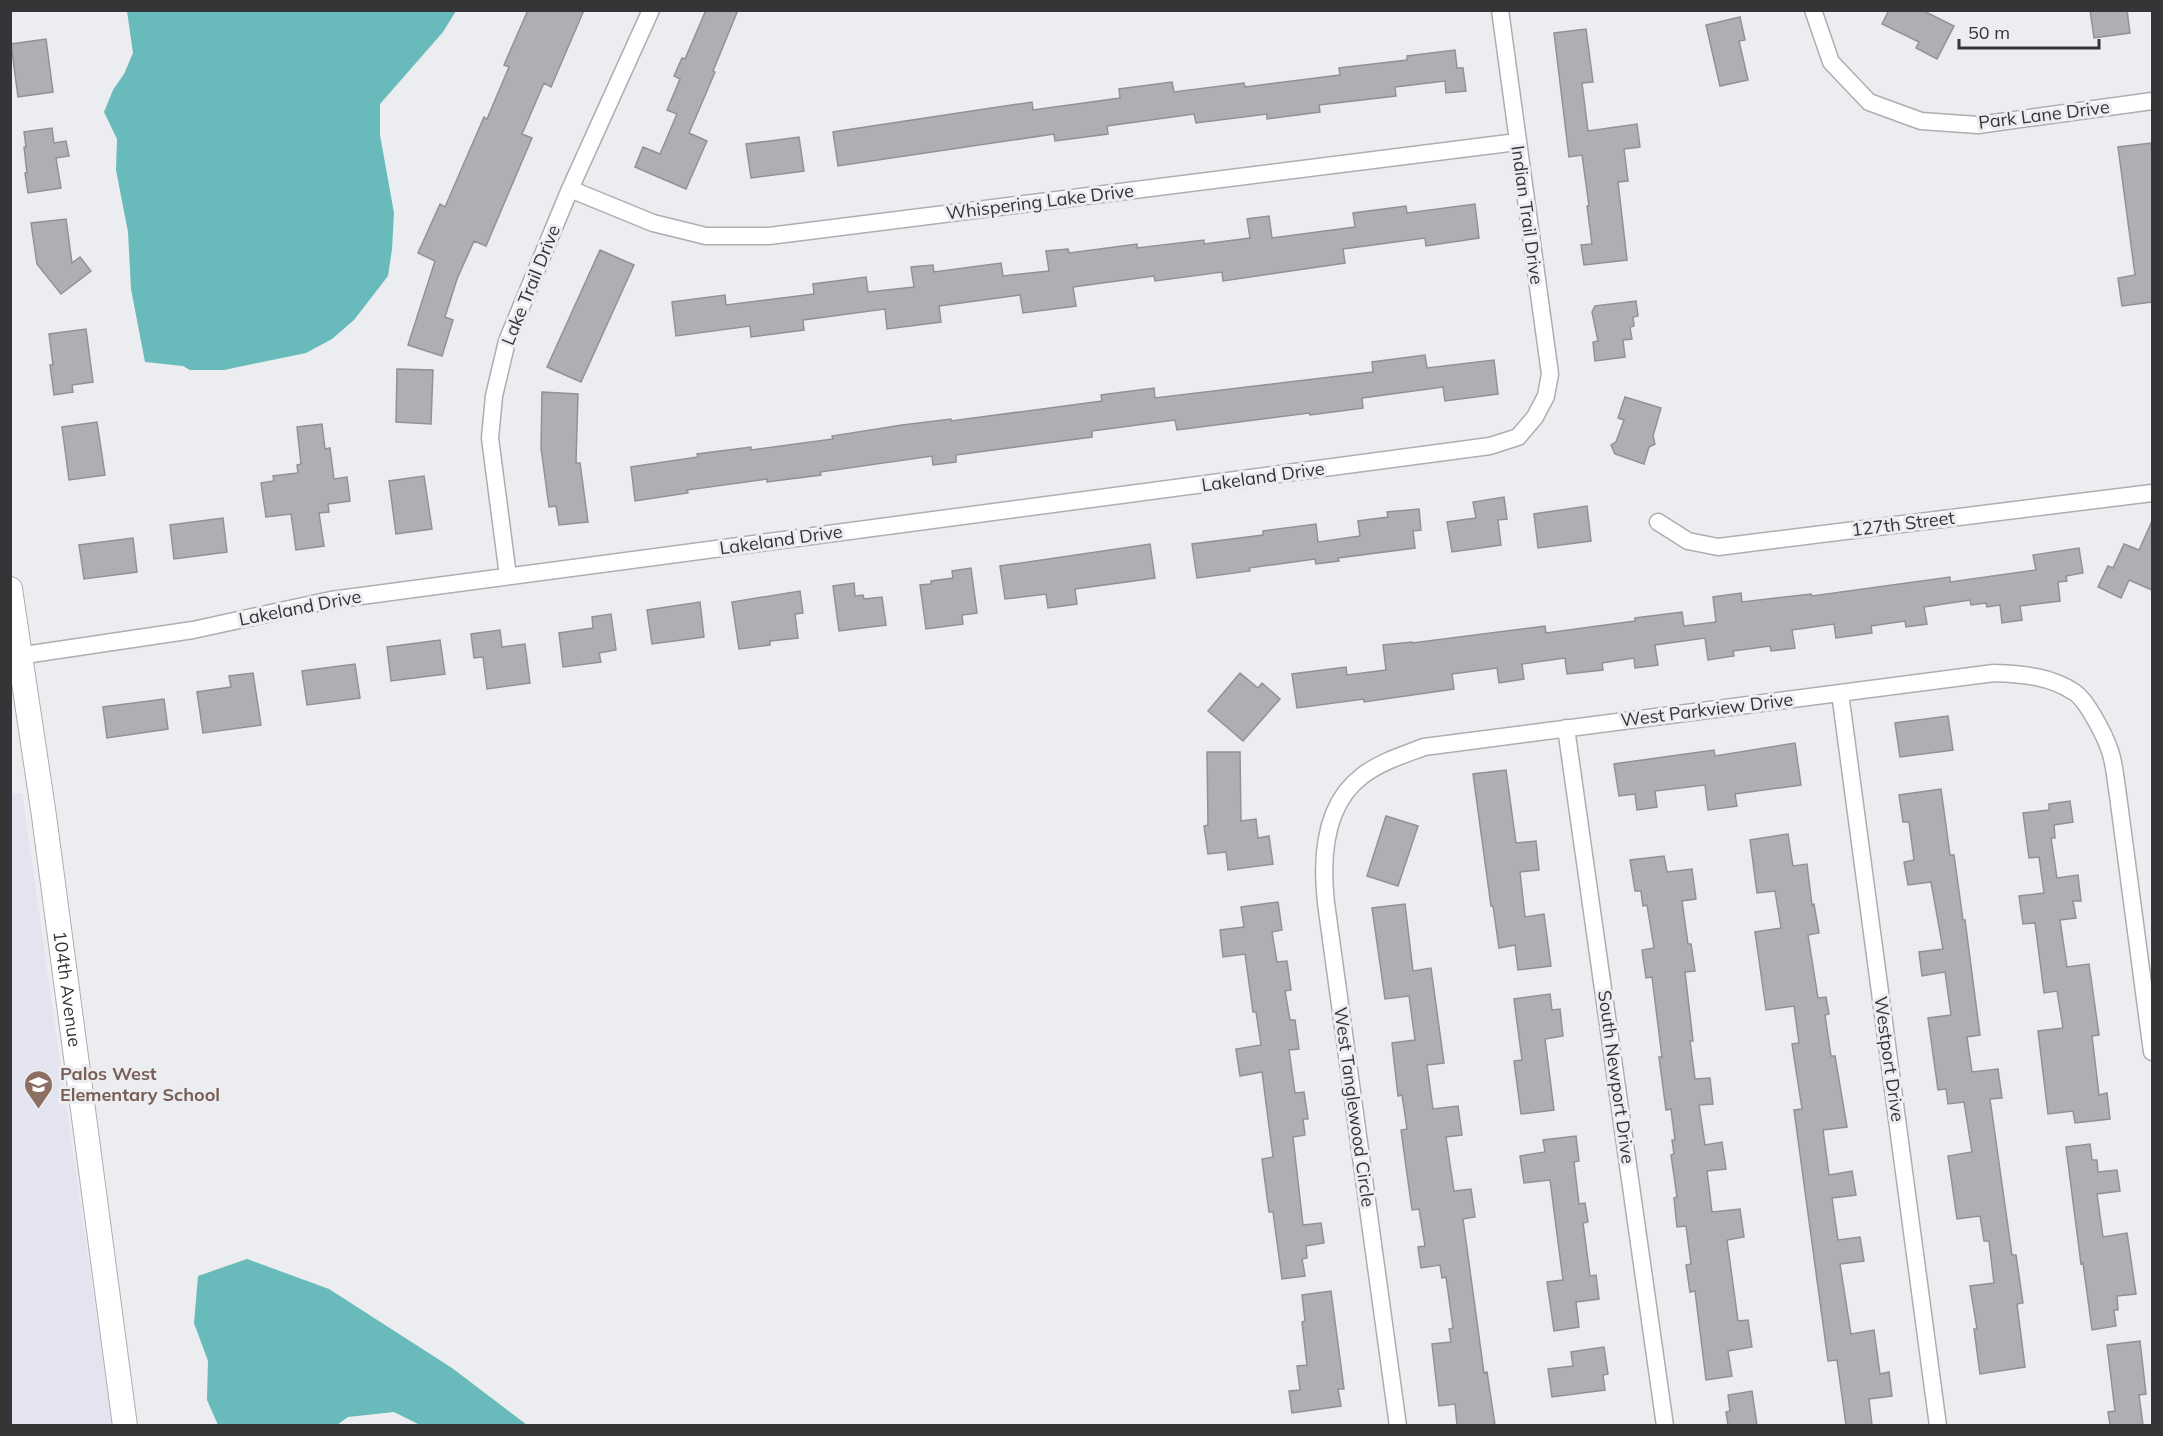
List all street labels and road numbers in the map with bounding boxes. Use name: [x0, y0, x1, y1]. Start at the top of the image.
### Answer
street label: Park Lane Drive: [1977, 95, 2111, 134]
street label: Indian Trail Drive: [1506, 144, 1549, 286]
street label: Whispering Lake Drive: [945, 179, 1135, 224]
street label: Lake Trail Drive: [496, 221, 565, 348]
street label: Lakeland Drive: [1200, 456, 1326, 497]
street label: 127th Street: [1850, 506, 1956, 541]
street label: Lakeland Drive: [718, 519, 844, 560]
street label: Lakeland Drive: [237, 584, 363, 631]
street label: West Parkview Drive: [1619, 688, 1794, 731]
street label: 104th Avenue: [48, 929, 87, 1048]
street label: South Newport Drive: [1593, 989, 1640, 1165]
street label: Westport Drive: [1869, 995, 1910, 1123]
street label: West Tanglewood Circle: [1329, 1005, 1380, 1208]

